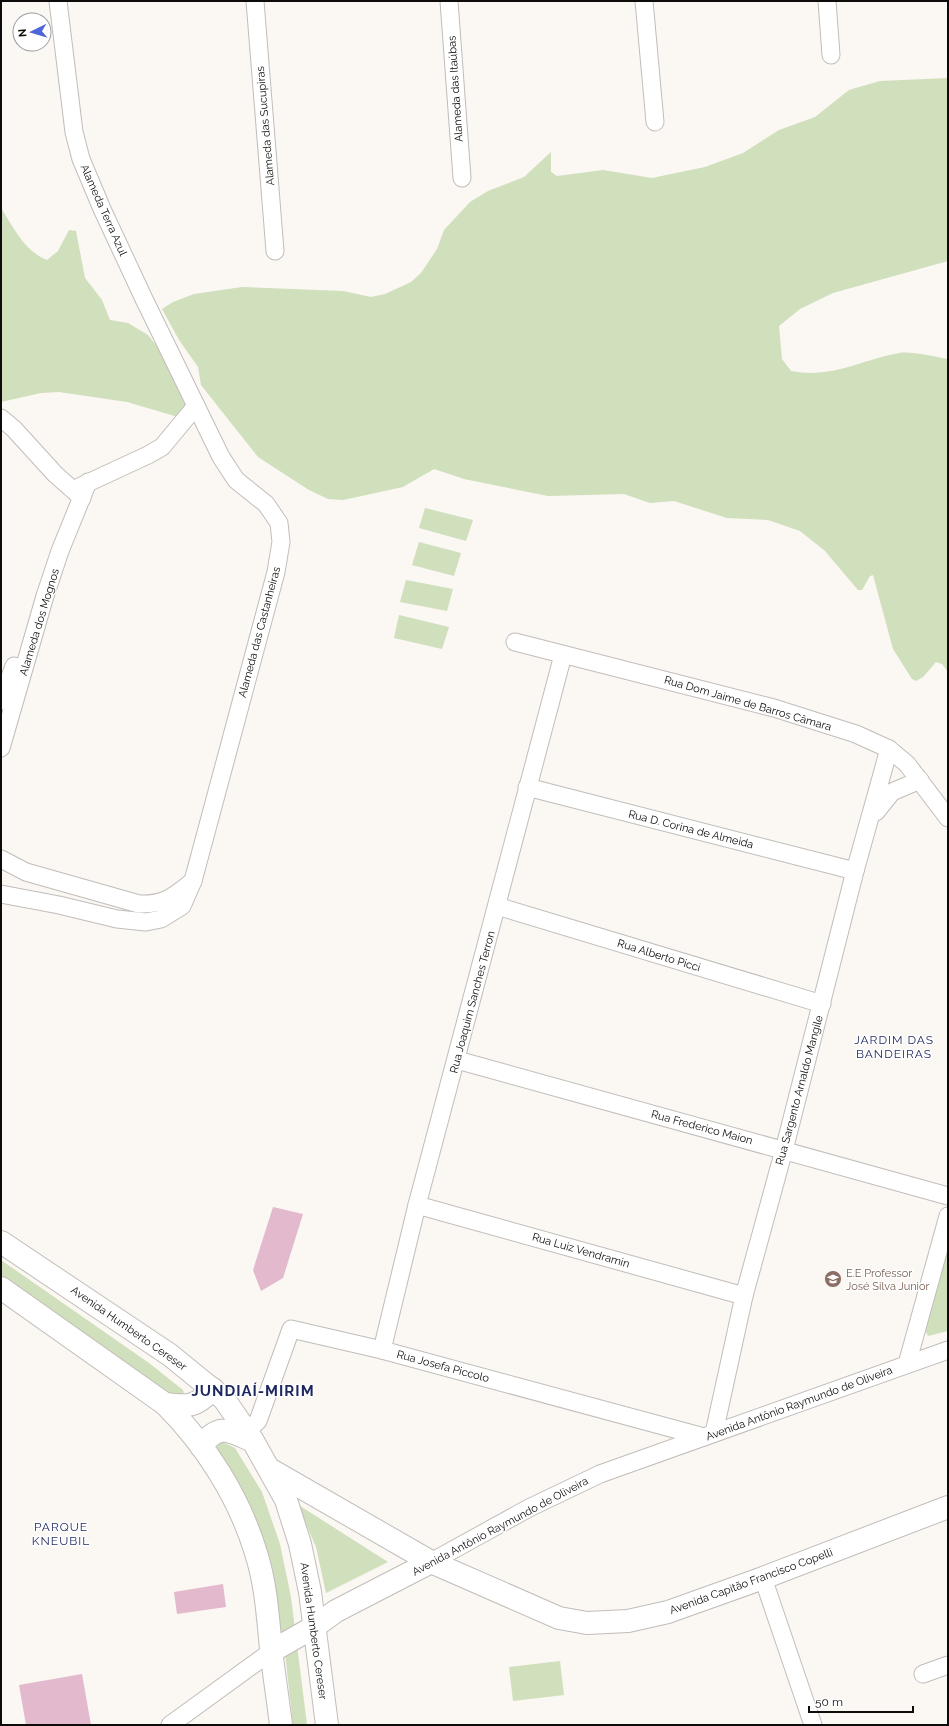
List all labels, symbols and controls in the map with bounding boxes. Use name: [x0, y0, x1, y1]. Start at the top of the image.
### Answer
north arrow: [12, 12, 52, 52]
text: N: [16, 28, 29, 38]
street label: Alameda das Itaúbas: [445, 35, 466, 143]
street label: Alameda das Sucupiras: [254, 66, 277, 186]
street label: Alameda Terra Azul: [78, 162, 130, 258]
street label: Alameda das Castanheiras: [236, 565, 283, 699]
street label: Alameda dos Mognos: [17, 567, 62, 677]
street label: Rua Dom Jaime de Barros Câmara: [663, 673, 833, 734]
street label: Rua D. Corina de Almeida: [627, 808, 755, 851]
street label: Rua Joaquim Sanches Terron: [447, 930, 498, 1075]
street label: Rua Alberto Picci: [616, 937, 702, 974]
street label: Rua Sargento Arnaldo Mangile: [773, 1013, 826, 1166]
district label: JARDIM DAS BANDEIRAS: [854, 1033, 934, 1061]
street label: Rua Frederico Maion: [650, 1108, 754, 1147]
street label: Rua Luiz Vendramin: [531, 1230, 631, 1271]
place label: E.E Professor José Silva Junior: [846, 1267, 930, 1293]
school or university icon: E.E Professor José Silva Junior: [823, 1269, 843, 1289]
street label: Avenida Humberto Cereser: [68, 1283, 189, 1373]
street label: Rua Josefa Piccolo: [395, 1348, 491, 1385]
street label: Avenida Antônio Raymundo de Oliveira: [704, 1364, 894, 1443]
district label: JUNDIAÍ-MIRIM: [191, 1382, 315, 1400]
street label: Avenida Antônio Raymundo de Oliveira: [410, 1474, 591, 1579]
district label: PARQUE KNEUBIL: [32, 1520, 90, 1548]
street label: Avenida Capitão Francisco Copelli: [668, 1546, 834, 1617]
street label: Avenida Humberto Cereser: [297, 1562, 330, 1701]
scale bar: [809, 1688, 913, 1714]
text: 50 m: [815, 1695, 843, 1709]

